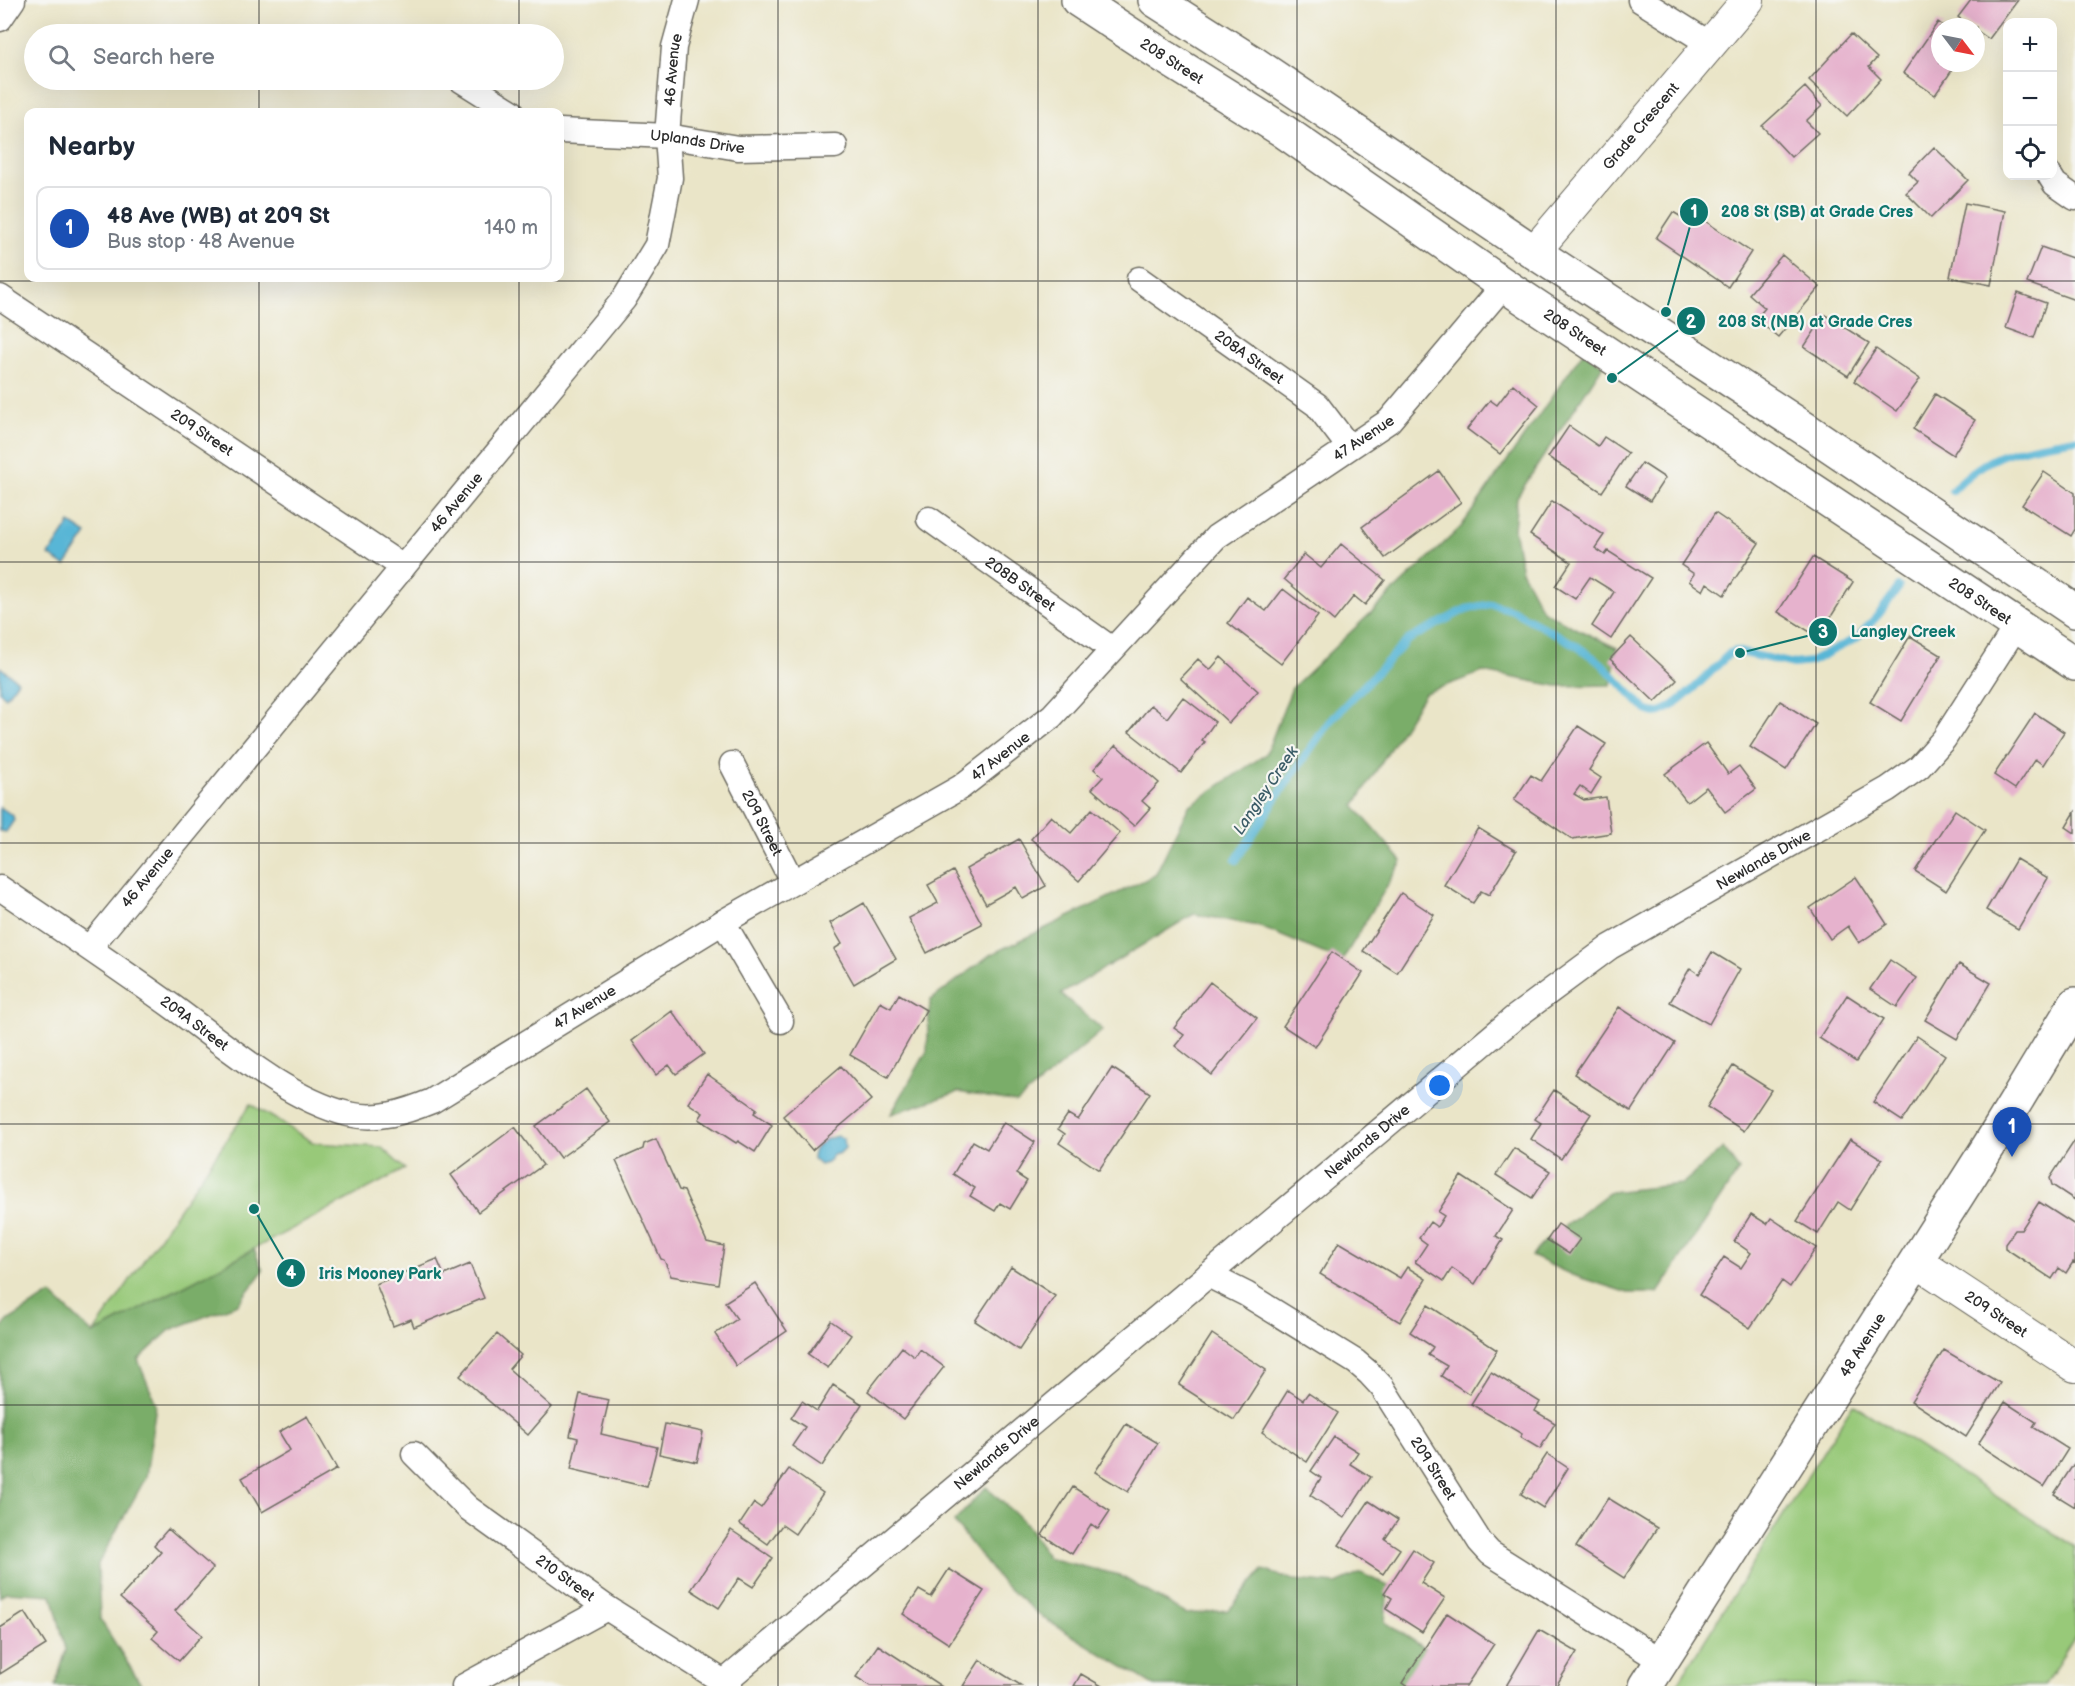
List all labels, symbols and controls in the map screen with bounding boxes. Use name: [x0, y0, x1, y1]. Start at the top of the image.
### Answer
north arrow: [1931, 18, 1985, 72]
map controls: [2003, 18, 2057, 180]
button: +: [2003, 18, 2057, 72]
search box: [24, 24, 564, 90]
street label: 46 Avenue: [660, 31, 687, 107]
street label: 208 Street: [1136, 34, 1207, 89]
icon: search: [45, 41, 78, 74]
text: Search here: [93, 44, 215, 71]
button: −: [2003, 72, 2057, 126]
street label: Grade Crescent: [1599, 79, 1684, 174]
street label: Uplands Drive: [650, 126, 745, 158]
button: locate: [2003, 126, 2057, 180]
text: Nearby: [48, 132, 135, 163]
callout: 208 St (SB) at Grade Cres: [1679, 195, 1925, 229]
text: 1: [1690, 202, 1698, 223]
text: 48 Ave (WB) at 209 St: [107, 203, 330, 230]
text: 208 St (SB) at Grade Cres: [1721, 203, 1913, 222]
text: 1: [65, 216, 74, 240]
text: 140 m: [484, 216, 538, 240]
text: Bus stop · 48 Avenue: [107, 230, 295, 254]
callout: 208 St (NB) at Grade Cres: [1676, 304, 1925, 338]
street label: 208 Street: [1540, 305, 1610, 360]
text: 2: [1686, 312, 1697, 333]
text: 208 St (NB) at Grade Cres: [1718, 313, 1912, 332]
street label: 208A Street: [1211, 326, 1288, 389]
street label: 209 Street: [167, 405, 237, 461]
street label: 47 Avenue: [1329, 411, 1398, 466]
street label: 46 Avenue: [426, 469, 487, 537]
street label: 208B Street: [981, 553, 1059, 616]
street label: 208 Street: [1945, 574, 2015, 629]
callout: Langley Creek: [1808, 615, 1967, 649]
text: 3: [1818, 622, 1828, 643]
text: Langley Creek: [1851, 623, 1956, 642]
street label: 47 Avenue: [967, 728, 1034, 786]
water label: Langley Creek: [1230, 742, 1303, 838]
street label: 209 Street: [737, 787, 787, 859]
street label: Newlands Drive: [1713, 826, 1815, 895]
street label: 46 Avenue: [117, 844, 178, 912]
street label: 47 Avenue: [550, 981, 620, 1034]
street label: 209A Street: [156, 992, 232, 1056]
your location: [1425, 1071, 1454, 1100]
street label: Newlands Drive: [1321, 1101, 1414, 1183]
pin: 1: [1992, 1108, 2032, 1157]
callout: Iris Mooney Park: [276, 1256, 453, 1290]
text: 4: [286, 1263, 297, 1284]
text: Iris Mooney Park: [319, 1265, 442, 1284]
street label: 209 Street: [1961, 1287, 2031, 1342]
street label: 48 Avenue: [1836, 1309, 1890, 1381]
street label: Newlands Drive: [950, 1412, 1044, 1495]
street label: 209 Street: [1406, 1433, 1460, 1504]
street label: 210 Street: [532, 1551, 598, 1606]

